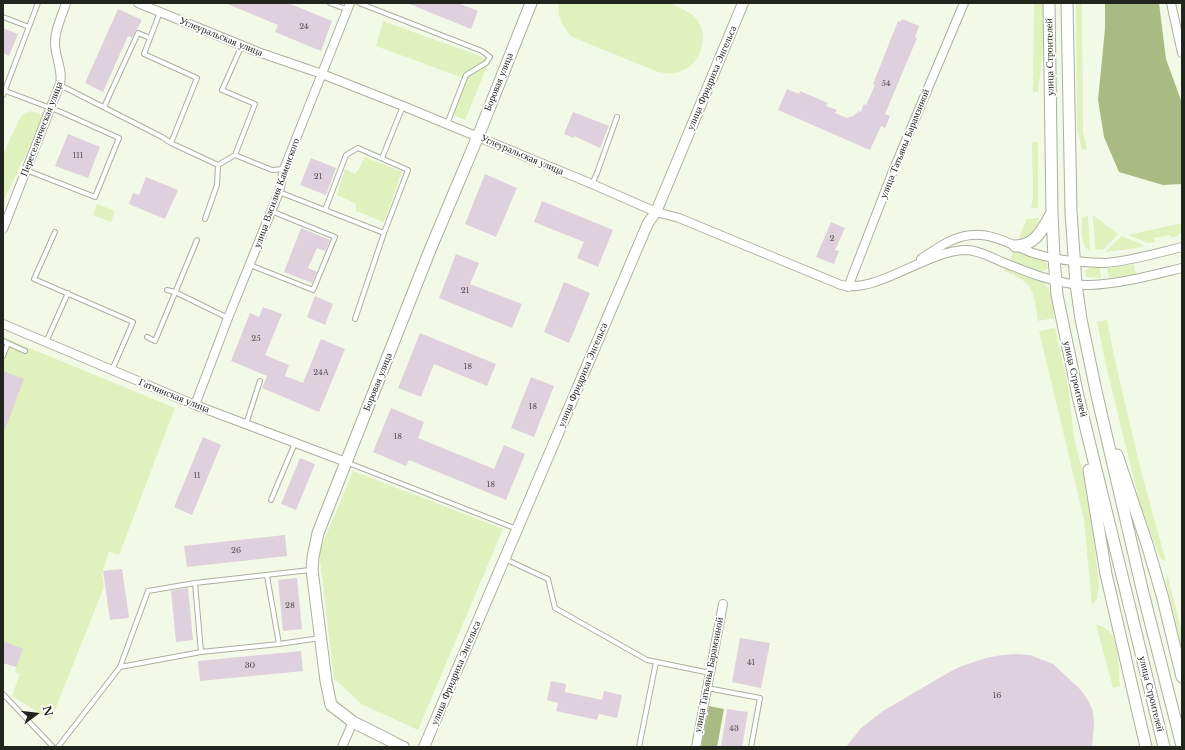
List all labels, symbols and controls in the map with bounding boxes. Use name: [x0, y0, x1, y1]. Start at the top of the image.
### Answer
street label: Углеуральская улица: [178, 15, 264, 59]
street label: улица Строителей: [1043, 18, 1057, 96]
house number: 24: [299, 22, 309, 32]
street label: улица Фридриха Энгельса: [685, 24, 739, 132]
street label: Боровая улица: [482, 51, 516, 113]
house number: 54: [881, 79, 891, 89]
street label: Переселенческая улица: [18, 80, 66, 178]
street label: улица Татьяны Барамзиной: [878, 88, 932, 200]
street label: Углеуральская улица: [479, 132, 565, 178]
street label: улица Василия Каменского: [252, 136, 302, 250]
house number: 111: [73, 151, 83, 161]
house number: 21: [314, 172, 322, 182]
house number: 2: [830, 234, 834, 244]
house number: 21: [461, 286, 469, 296]
street label: улица Фридриха Энгельса: [556, 321, 610, 429]
house number: 25: [251, 334, 261, 344]
street label: улица Строителей: [1060, 340, 1090, 418]
street label: Боровая улица: [361, 351, 395, 413]
house number: 18: [464, 362, 472, 372]
house number: 24А: [313, 368, 329, 378]
street label: Гатчинская улица: [137, 376, 211, 416]
house number: 18: [529, 402, 537, 412]
house number: 18: [394, 432, 402, 442]
house number: 11: [193, 471, 201, 481]
house number: 18: [487, 480, 495, 490]
house number: 26: [231, 546, 241, 556]
house number: 28: [285, 601, 295, 611]
street label: улица Татьяны Барамзиной: [692, 616, 726, 734]
street label: улица Фридриха Энгельса: [429, 619, 483, 727]
street label: улица Строителей: [1136, 655, 1166, 733]
house number: 41: [747, 658, 755, 668]
house number: 30: [245, 661, 255, 671]
house number: 16: [993, 691, 1001, 701]
north arrow: [16, 694, 56, 734]
text: N: [39, 704, 56, 718]
house number: 43: [729, 724, 739, 734]

